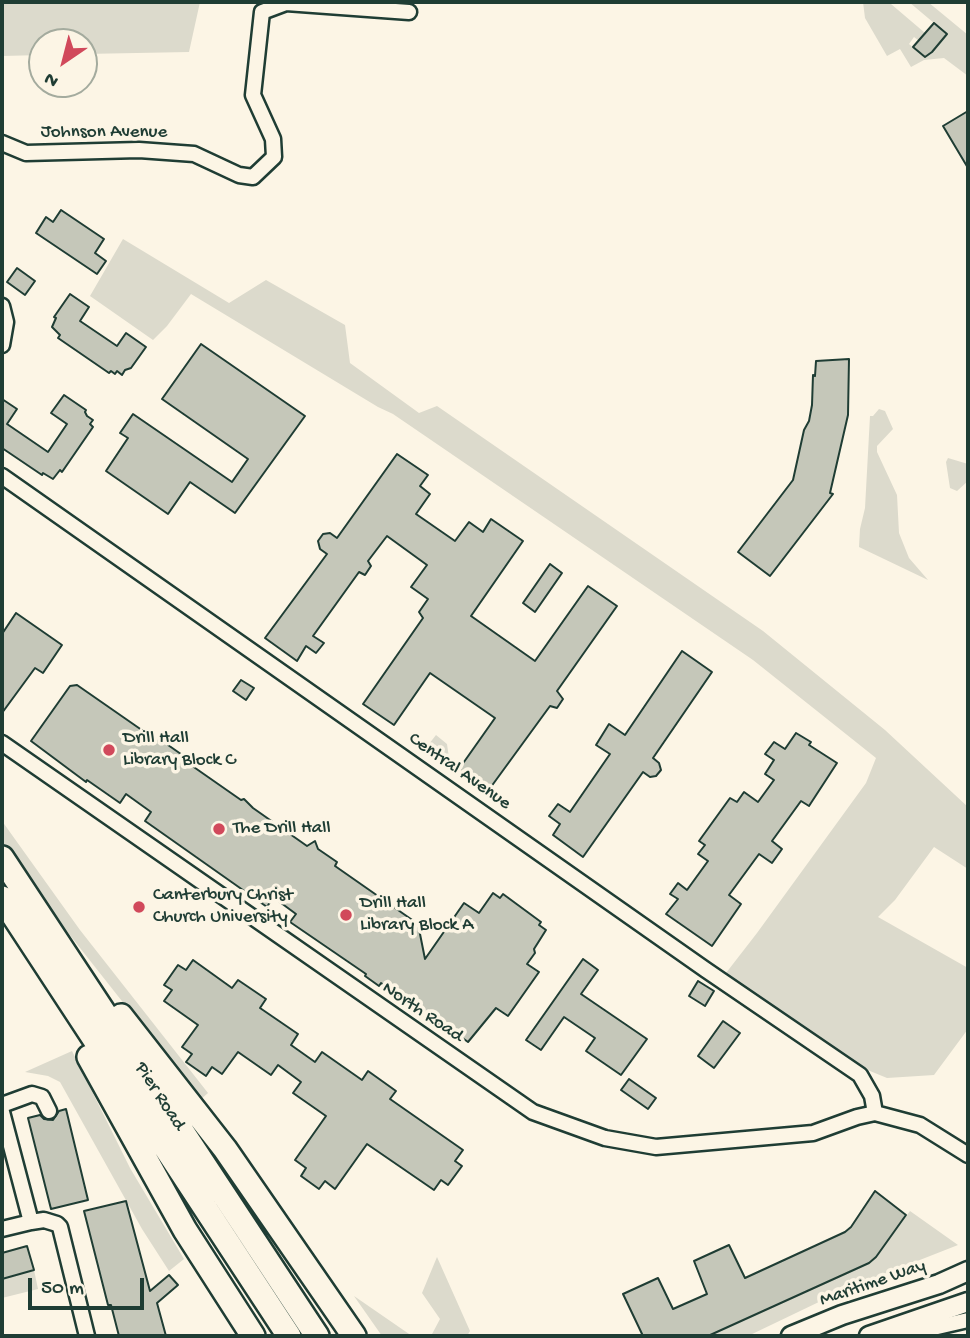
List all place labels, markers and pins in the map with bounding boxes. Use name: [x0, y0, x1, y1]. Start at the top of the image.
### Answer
place label: Drill Hall Library Block C: [123, 728, 235, 772]
marker: Drill Hall Library Block C: [101, 742, 117, 758]
place label: The Drill Hall: [233, 818, 331, 840]
marker: The Drill Hall: [211, 821, 227, 837]
place label: Canterbury Christ Church University: [153, 885, 293, 929]
place label: Drill Hall Library Block A: [360, 893, 473, 937]
marker: Canterbury Christ Church University: [131, 899, 147, 915]
marker: Drill Hall Library Block A: [338, 907, 354, 923]

